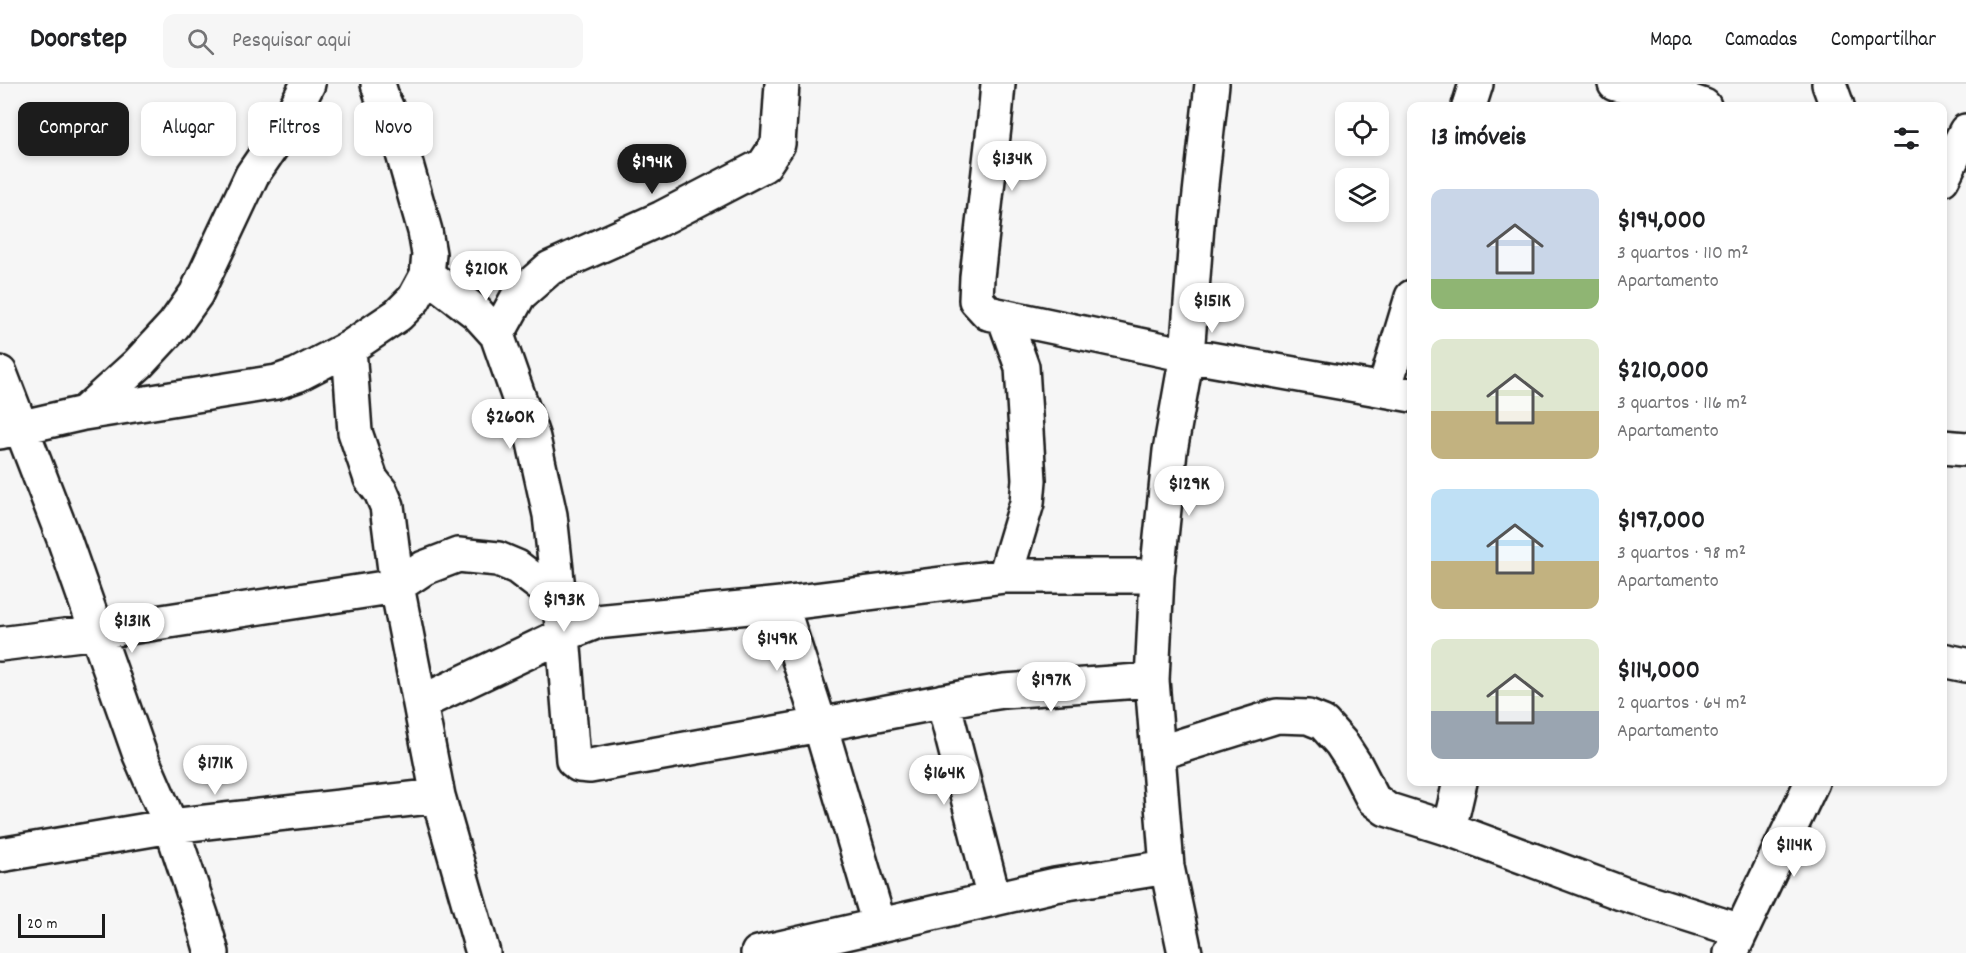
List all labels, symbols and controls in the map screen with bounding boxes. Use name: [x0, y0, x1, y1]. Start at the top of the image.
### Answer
search box: [163, 14, 583, 68]
text: Doorstep: [30, 21, 127, 61]
icon: search: [184, 25, 217, 58]
text: Pesquisar aqui: [232, 26, 351, 57]
text: Mapa: [1650, 26, 1692, 56]
text: Camadas: [1725, 26, 1798, 56]
text: Compartilhar: [1831, 26, 1936, 56]
chip: Comprar: [18, 102, 129, 156]
chip: Alugar: [141, 102, 236, 156]
chip: Filtros: [248, 102, 342, 156]
chip: Novo: [354, 102, 433, 156]
map controls: [1335, 102, 1389, 222]
button: locate: [1335, 102, 1389, 156]
text: 13 imóveis: [1431, 120, 1526, 157]
icon: filters: [1890, 122, 1923, 155]
pin: $134K: [970, 141, 1054, 192]
pin: $194K: [610, 144, 694, 195]
text: $134K: [992, 146, 1032, 174]
text: $194K: [631, 149, 673, 177]
button: layers: [1335, 168, 1389, 222]
text: $194,000: [1617, 203, 1706, 240]
icon: home: [1479, 213, 1551, 285]
text: 3 quartos · 110 m²: [1617, 240, 1748, 268]
pin: $210K: [444, 251, 528, 302]
text: $210K: [464, 256, 508, 284]
text: Apartamento: [1617, 268, 1719, 296]
pin: $151K: [1170, 283, 1254, 334]
text: $151K: [1193, 288, 1231, 316]
text: $210,000: [1617, 353, 1709, 390]
icon: home: [1479, 363, 1551, 435]
text: 3 quartos · 116 m²: [1617, 390, 1747, 418]
pin: $260K: [468, 399, 552, 450]
text: $260K: [486, 404, 534, 432]
text: Apartamento: [1617, 418, 1719, 446]
pin: $129K: [1147, 466, 1231, 517]
text: $129K: [1168, 471, 1210, 499]
text: $197,000: [1617, 503, 1705, 540]
icon: home: [1479, 513, 1551, 585]
text: 3 quartos · 98 m²: [1617, 540, 1746, 568]
text: Apartamento: [1617, 568, 1719, 596]
pin: $193K: [522, 582, 606, 633]
text: $193K: [543, 587, 585, 615]
pin: $131K: [90, 603, 174, 654]
text: $131K: [113, 608, 151, 636]
pin: $149K: [735, 621, 819, 672]
text: $149K: [756, 626, 798, 654]
text: $114,000: [1617, 653, 1700, 690]
pin: $197K: [1009, 662, 1093, 713]
icon: home: [1479, 663, 1551, 735]
text: $197K: [1031, 667, 1071, 695]
text: 2 quartos · 64 m²: [1617, 690, 1747, 718]
text: Apartamento: [1617, 718, 1719, 746]
pin: $171K: [173, 745, 257, 796]
text: $171K: [197, 750, 233, 778]
pin: $164K: [902, 755, 986, 806]
text: $164K: [923, 760, 965, 788]
pin: $114K: [1752, 827, 1836, 878]
text: $114K: [1776, 832, 1812, 860]
scale bar: [18, 911, 105, 938]
text: 20 m: [27, 913, 57, 936]

